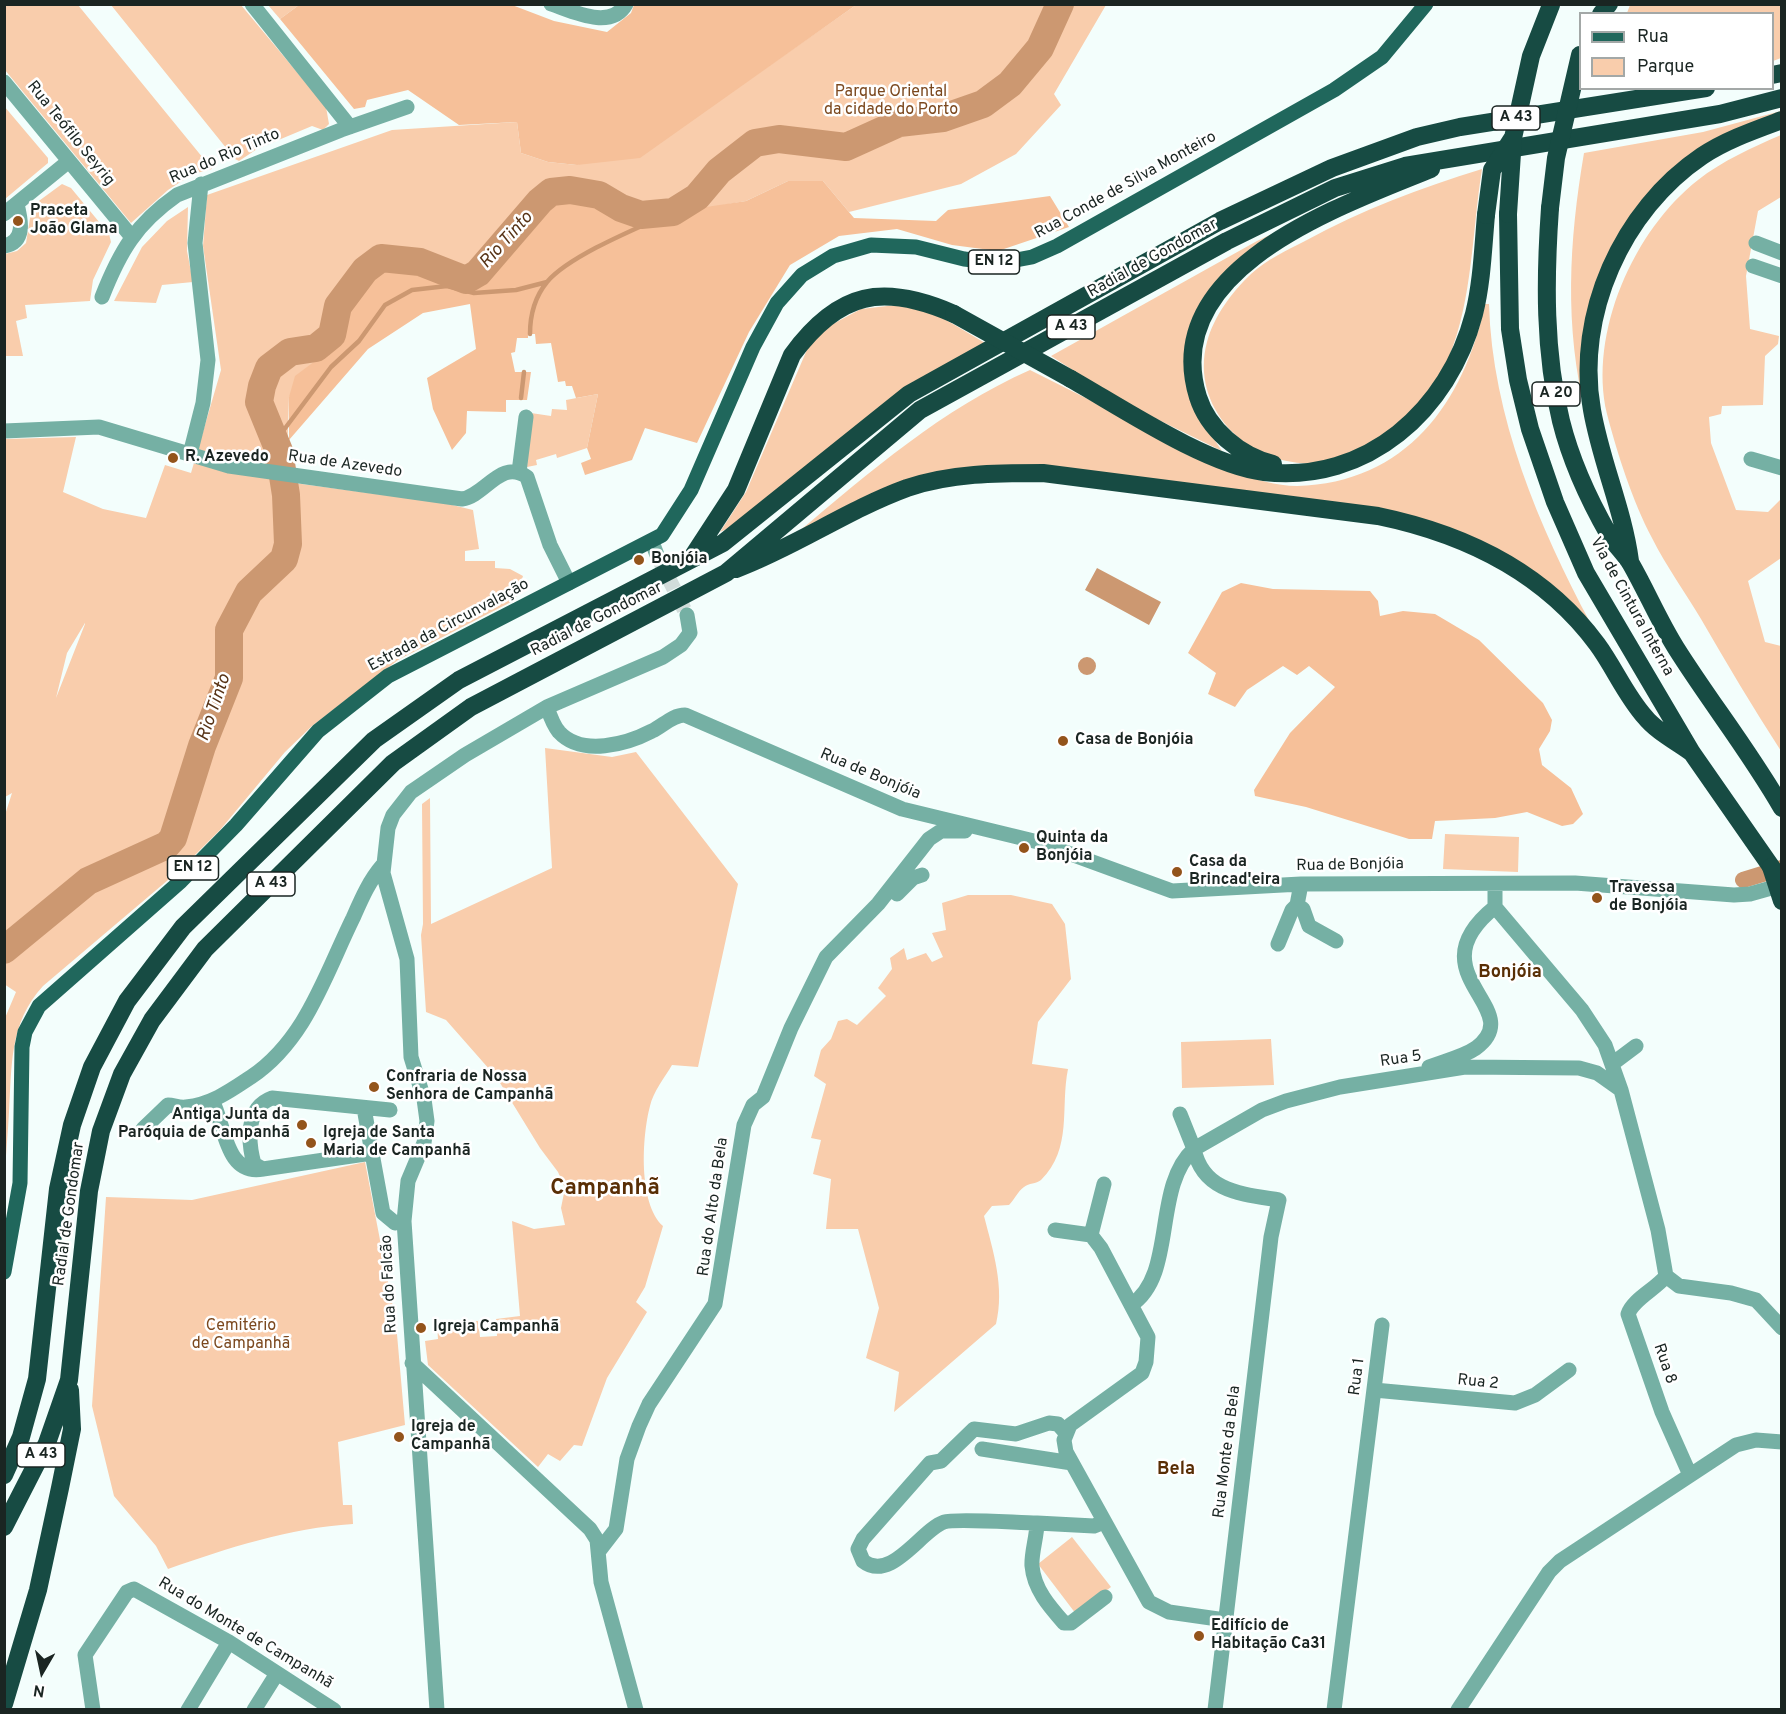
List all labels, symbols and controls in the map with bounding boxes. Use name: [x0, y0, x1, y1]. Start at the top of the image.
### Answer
legend: [1579, 12, 1774, 90]
text: Rua: [1637, 26, 1668, 49]
text: Parque: [1637, 56, 1694, 79]
street label: Rua Teófilo Seyrig: [22, 78, 118, 190]
park label: Parque Oriental da cidade do Porto: [824, 83, 958, 121]
road number: A 43: [1492, 106, 1540, 130]
street label: Rua do Rio Tinto: [167, 125, 283, 189]
street label: Rua Conde de Silva Monteiro: [1032, 128, 1220, 244]
place label: Praceta João Glama: [30, 202, 117, 240]
water label: Rio Tinto: [476, 208, 538, 274]
marker: Praceta João Glama: [11, 214, 25, 228]
street label: Radial de Gondomar: [1085, 215, 1221, 303]
road number: EN 12: [968, 250, 1020, 274]
road number: A 43: [1047, 315, 1095, 339]
road number: A 20: [1532, 382, 1580, 406]
street label: Rua de Azevedo: [287, 447, 403, 483]
place label: R. Azevedo: [185, 448, 269, 468]
marker: R. Azevedo: [166, 451, 180, 465]
street label: Via de Cintura Interna: [1585, 534, 1677, 680]
place label: Bonjóia: [651, 550, 708, 570]
marker: Bonjóia: [632, 553, 646, 567]
street label: Estrada da Circunvalação: [365, 575, 533, 677]
street label: Radial de Gondomar: [528, 578, 666, 662]
water label: Rio Tinto: [194, 672, 236, 744]
place label: Casa de Bonjóia: [1075, 731, 1193, 751]
marker: Casa de Bonjóia: [1056, 734, 1070, 748]
street label: Rua de Bonjóia: [817, 745, 923, 805]
place label: Quinta da Bonjóia: [1036, 829, 1108, 867]
marker: Quinta da Bonjóia: [1017, 841, 1031, 855]
place label: Casa da Brincad'eira: [1189, 853, 1280, 891]
street label: Rua de Bonjóia: [1296, 855, 1404, 877]
road number: EN 12: [168, 856, 218, 880]
marker: Casa da Brincad'eira: [1170, 865, 1184, 879]
road number: A 43: [247, 872, 295, 896]
place label: Travessa de Bonjóia: [1609, 879, 1688, 917]
marker: Travessa de Bonjóia: [1590, 891, 1604, 905]
district label: Bonjóia: [1478, 962, 1542, 984]
street label: Rua 5: [1379, 1048, 1423, 1072]
place label: Confraria de Nossa Senhora de Campanhã: [386, 1068, 553, 1106]
marker: Confraria de Nossa Senhora de Campanhã: [367, 1080, 381, 1094]
place label: Antiga Junta da Paróquia de Campanhã: [118, 1106, 290, 1144]
marker: Antiga Junta da Paróquia de Campanhã: [295, 1118, 309, 1132]
place label: Igreja de Santa Maria de Campanhã: [323, 1124, 471, 1162]
marker: Igreja de Santa Maria de Campanhã: [304, 1136, 318, 1150]
street label: Rua do Alto da Bela: [695, 1136, 733, 1278]
street label: Radial de Gondomar: [50, 1141, 90, 1287]
district label: Campanhã: [550, 1177, 660, 1203]
street label: Rua do Falcão: [378, 1234, 402, 1334]
park label: Cemitério de Campanhã: [192, 1317, 290, 1355]
place label: Igreja Campanhã: [433, 1318, 559, 1338]
marker: Igreja Campanhã: [414, 1321, 428, 1335]
street label: Rua 8: [1648, 1341, 1680, 1387]
street label: Rua 1: [1346, 1357, 1370, 1397]
street label: Rua 2: [1456, 1371, 1500, 1395]
street label: Rua Monte da Bela: [1210, 1385, 1246, 1519]
place label: Igreja de Campanhã: [411, 1418, 491, 1456]
marker: Igreja de Campanhã: [392, 1430, 406, 1444]
road number: A 43: [17, 1443, 65, 1467]
district label: Bela: [1157, 1459, 1195, 1481]
street label: Rua do Monte de Campanhã: [154, 1574, 336, 1694]
place label: Edifício de Habitação Ca31: [1211, 1617, 1326, 1655]
marker: Edifício de Habitação Ca31: [1192, 1629, 1206, 1643]
north arrow: [12, 1642, 72, 1702]
text: N: [32, 1679, 46, 1701]

